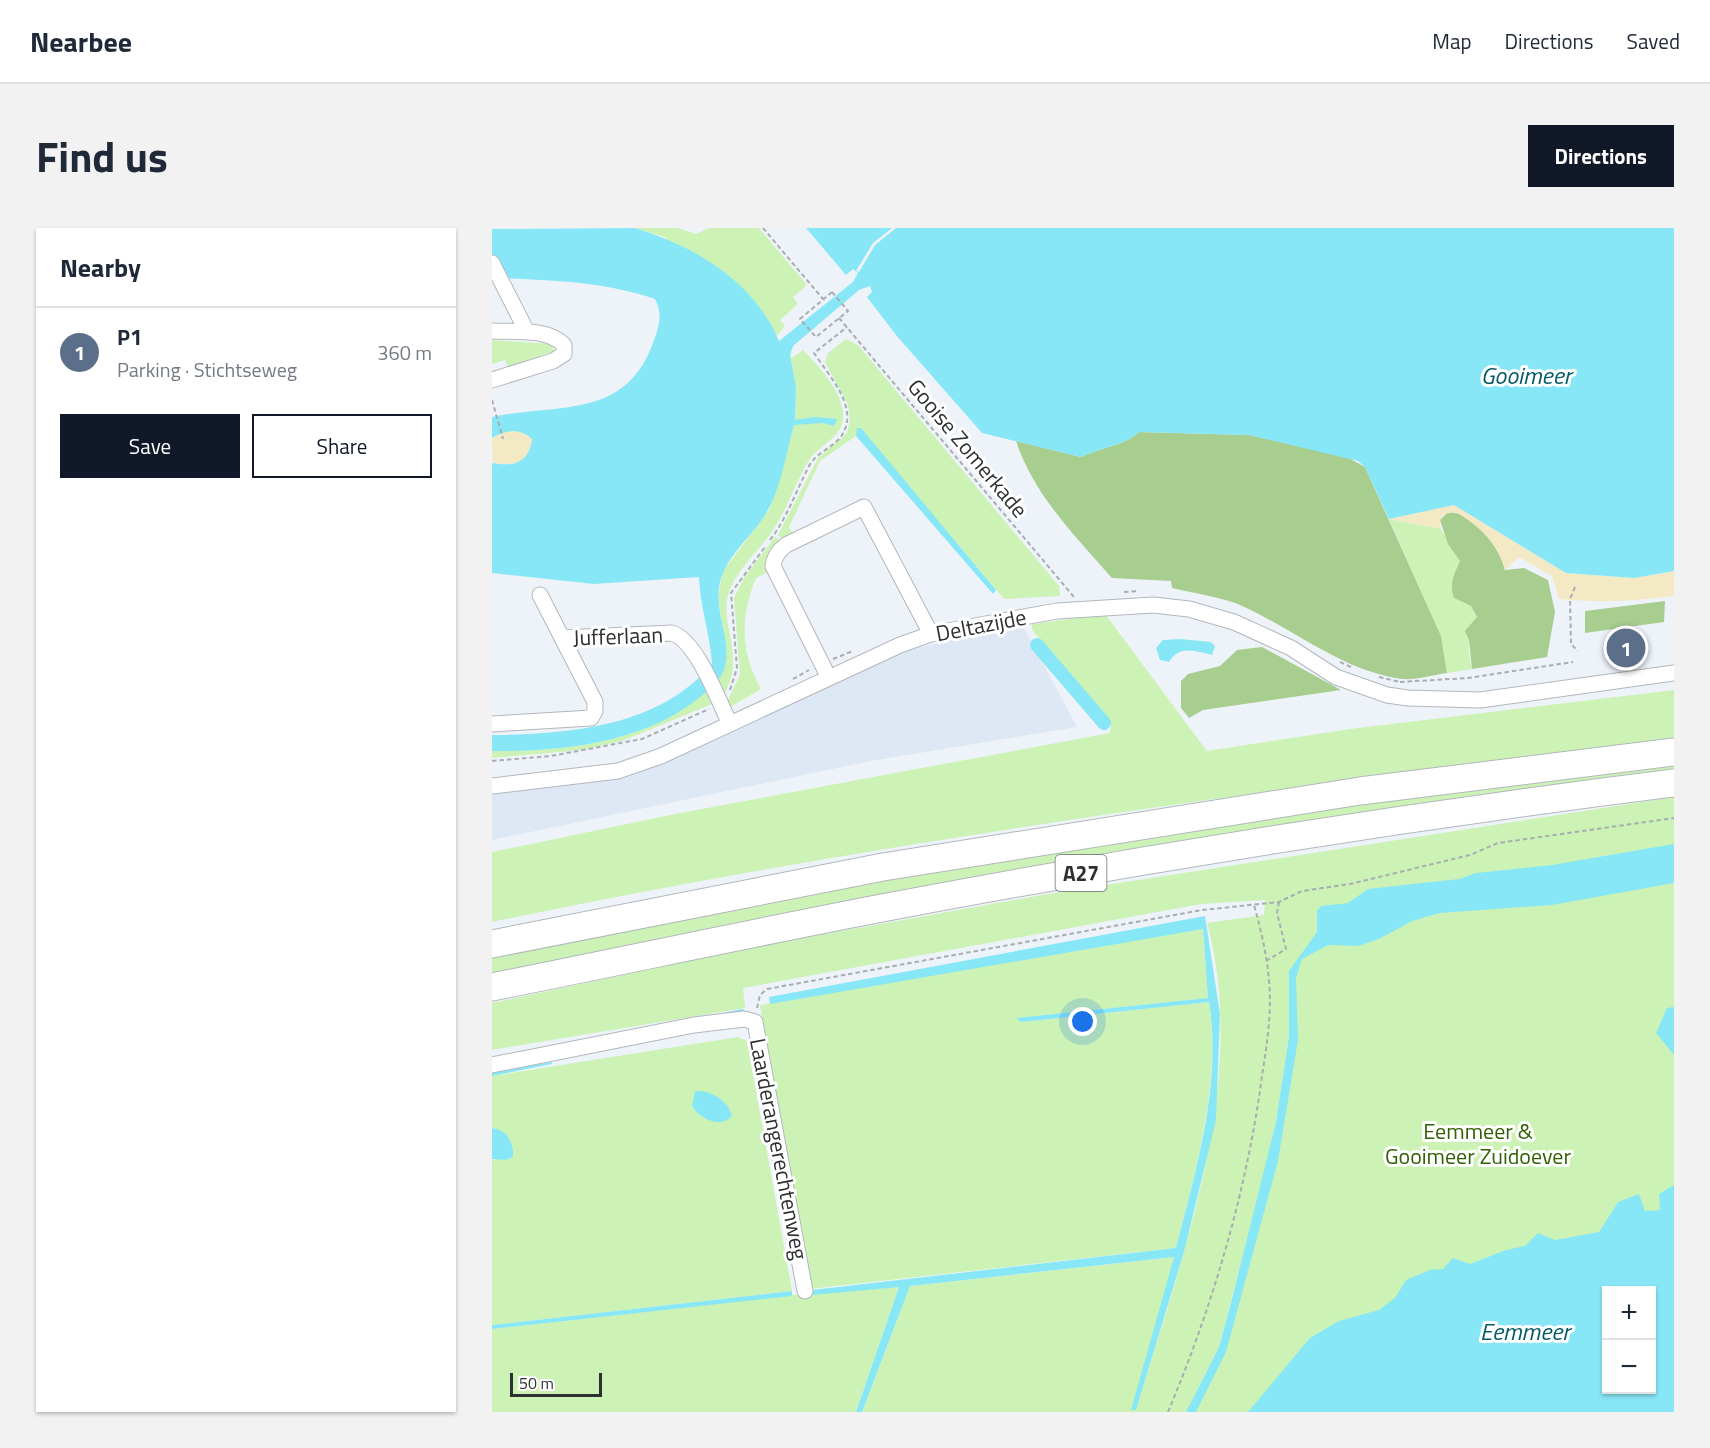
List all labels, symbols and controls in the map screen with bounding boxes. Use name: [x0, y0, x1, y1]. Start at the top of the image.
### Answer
text: Nearbee: [30, 20, 132, 63]
text: Map: [1432, 25, 1472, 57]
text: Directions: [1505, 25, 1594, 57]
text: Saved: [1627, 25, 1680, 57]
text: Find us: [36, 124, 168, 188]
button: Directions: [1528, 125, 1674, 187]
text: Nearby: [60, 248, 141, 287]
text: P1: [117, 320, 142, 354]
text: 1: [74, 337, 85, 368]
text: 360 m: [377, 337, 432, 368]
text: Parking · Stichtseweg: [117, 354, 297, 385]
water label: Gooimeer: [1481, 357, 1575, 393]
street label: Gooise Zomerkade: [900, 371, 1036, 525]
button: Save: [60, 414, 240, 478]
button: Share: [252, 414, 432, 478]
street label: Deltazijde: [933, 600, 1029, 650]
street label: Jufferlaan: [572, 617, 664, 655]
pin: 1: [1606, 626, 1646, 670]
road number: A27: [1056, 855, 1106, 891]
your location: [1068, 1007, 1097, 1036]
street label: Laarderangerechtenweg: [741, 1035, 817, 1263]
park label: Eemmeer & Gooimeer Zuidoever: [1385, 1114, 1571, 1173]
map controls: [1602, 1286, 1656, 1394]
button: +: [1602, 1286, 1656, 1340]
water label: Eemmeer: [1480, 1313, 1573, 1349]
button: −: [1602, 1340, 1656, 1394]
scale bar: [510, 1370, 602, 1398]
text: 50 m: [519, 1371, 554, 1395]

